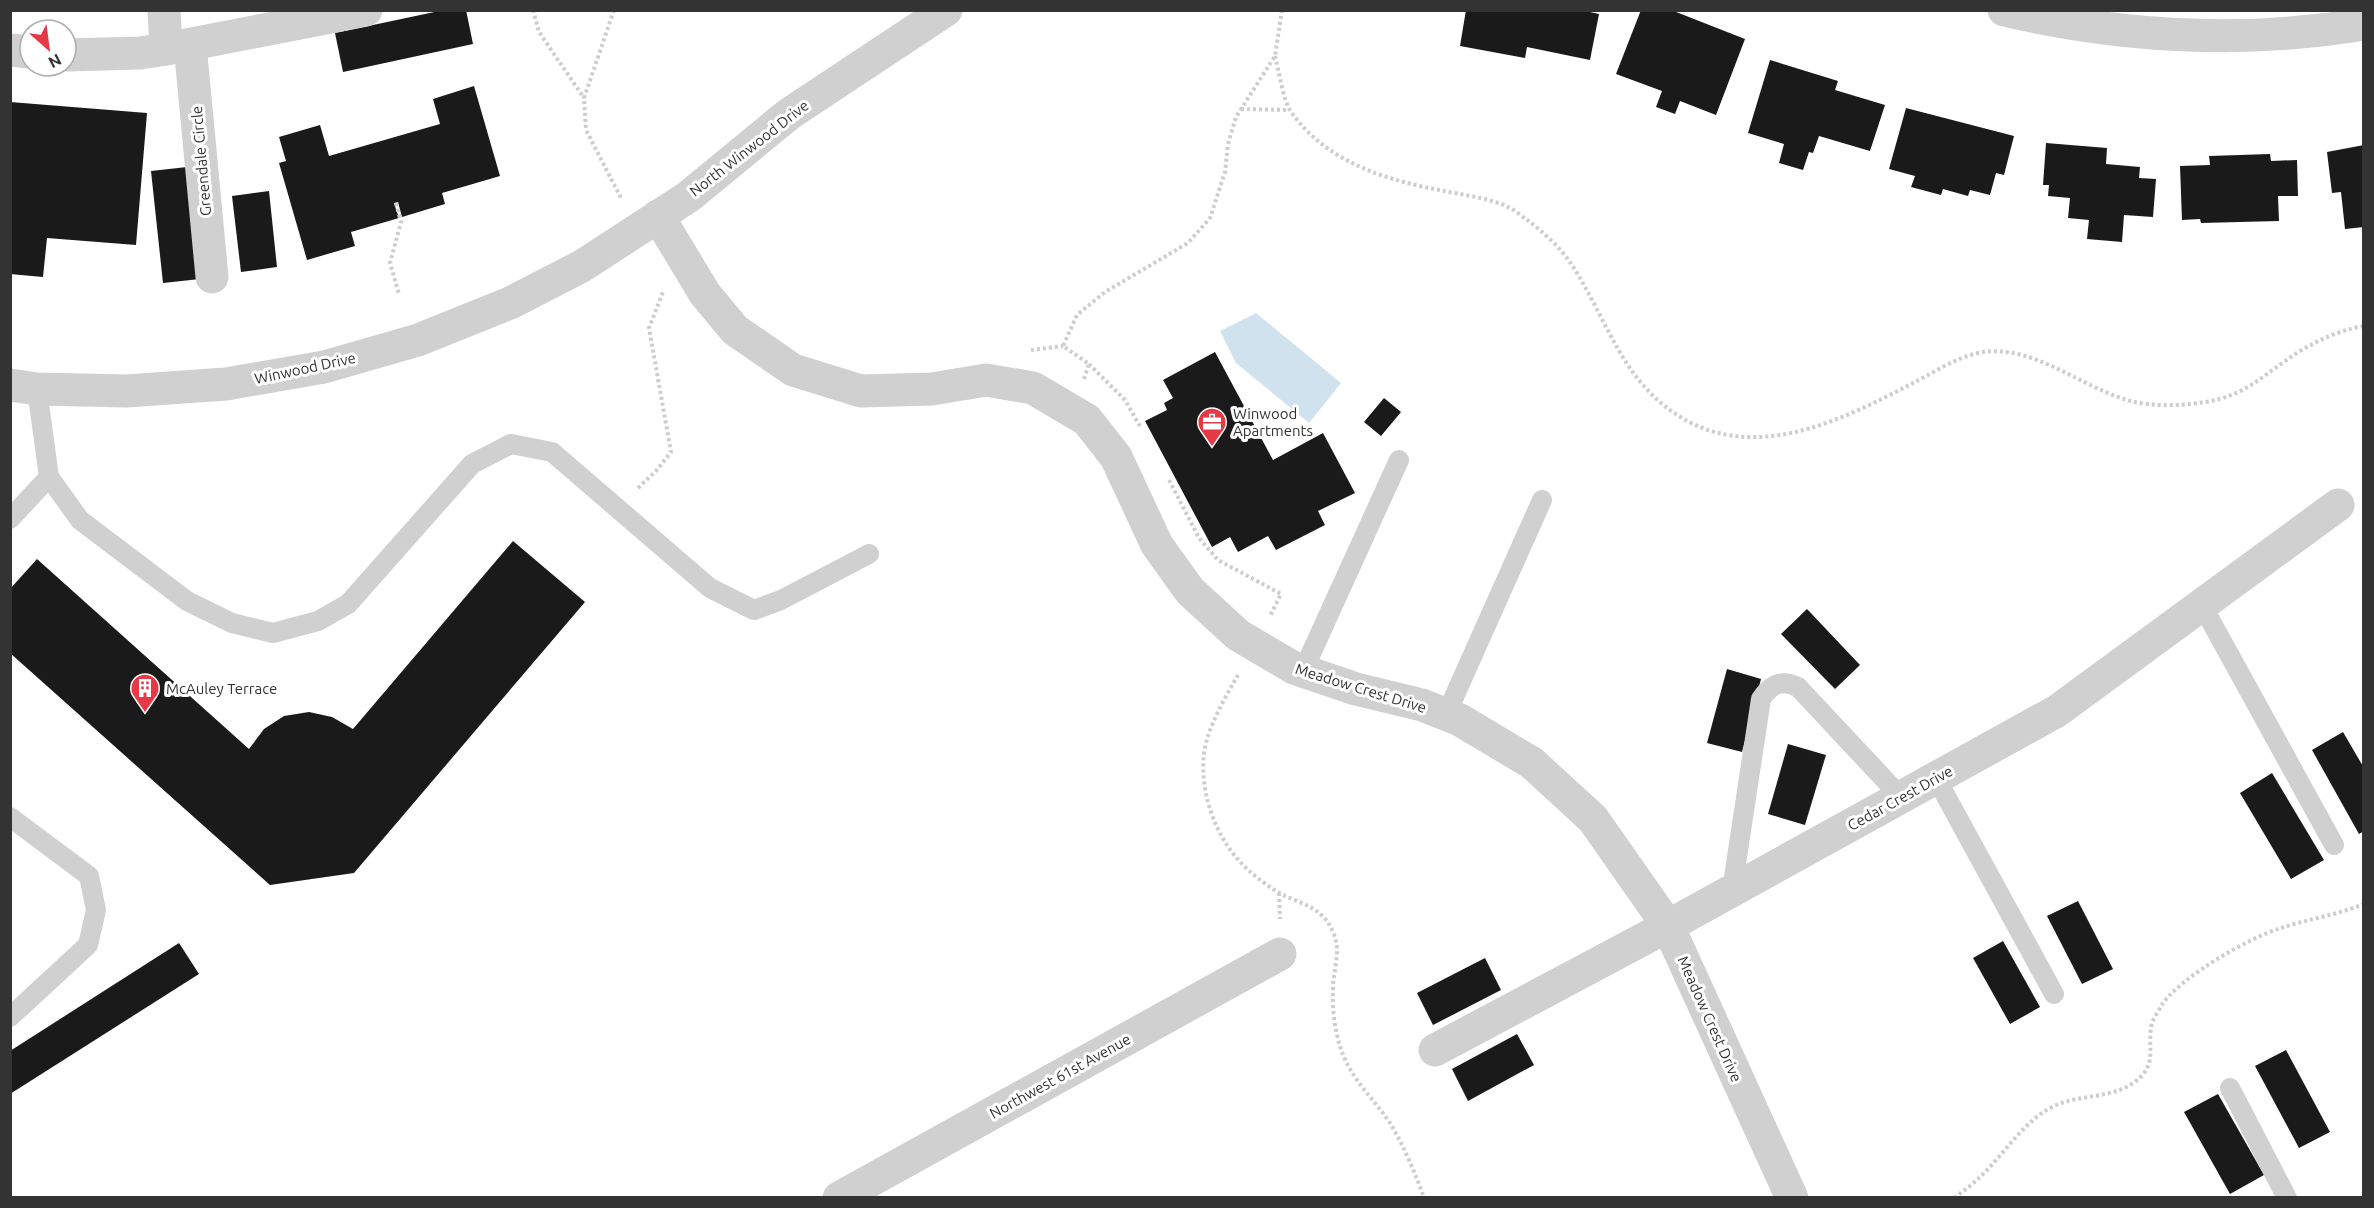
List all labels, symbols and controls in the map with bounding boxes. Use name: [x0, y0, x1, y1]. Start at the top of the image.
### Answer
north arrow: [18, 18, 78, 78]
text: N: [46, 50, 65, 72]
street label: North Winwood Drive: [686, 96, 812, 200]
street label: Greendale Circle: [188, 105, 214, 217]
street label: Winwood Drive: [253, 349, 357, 387]
place label: Winwood Apartments: [1233, 405, 1313, 439]
office icon: Winwood Apartments: [1196, 406, 1228, 448]
street label: Meadow Crest Drive: [1293, 660, 1429, 716]
building icon: McAuley Terrace: [129, 672, 161, 714]
place label: McAuley Terrace: [166, 680, 277, 697]
street label: Cedar Crest Drive: [1844, 762, 1956, 834]
street label: Meadow Crest Drive: [1675, 953, 1745, 1085]
street label: Northwest 61st Avenue: [986, 1030, 1134, 1122]

